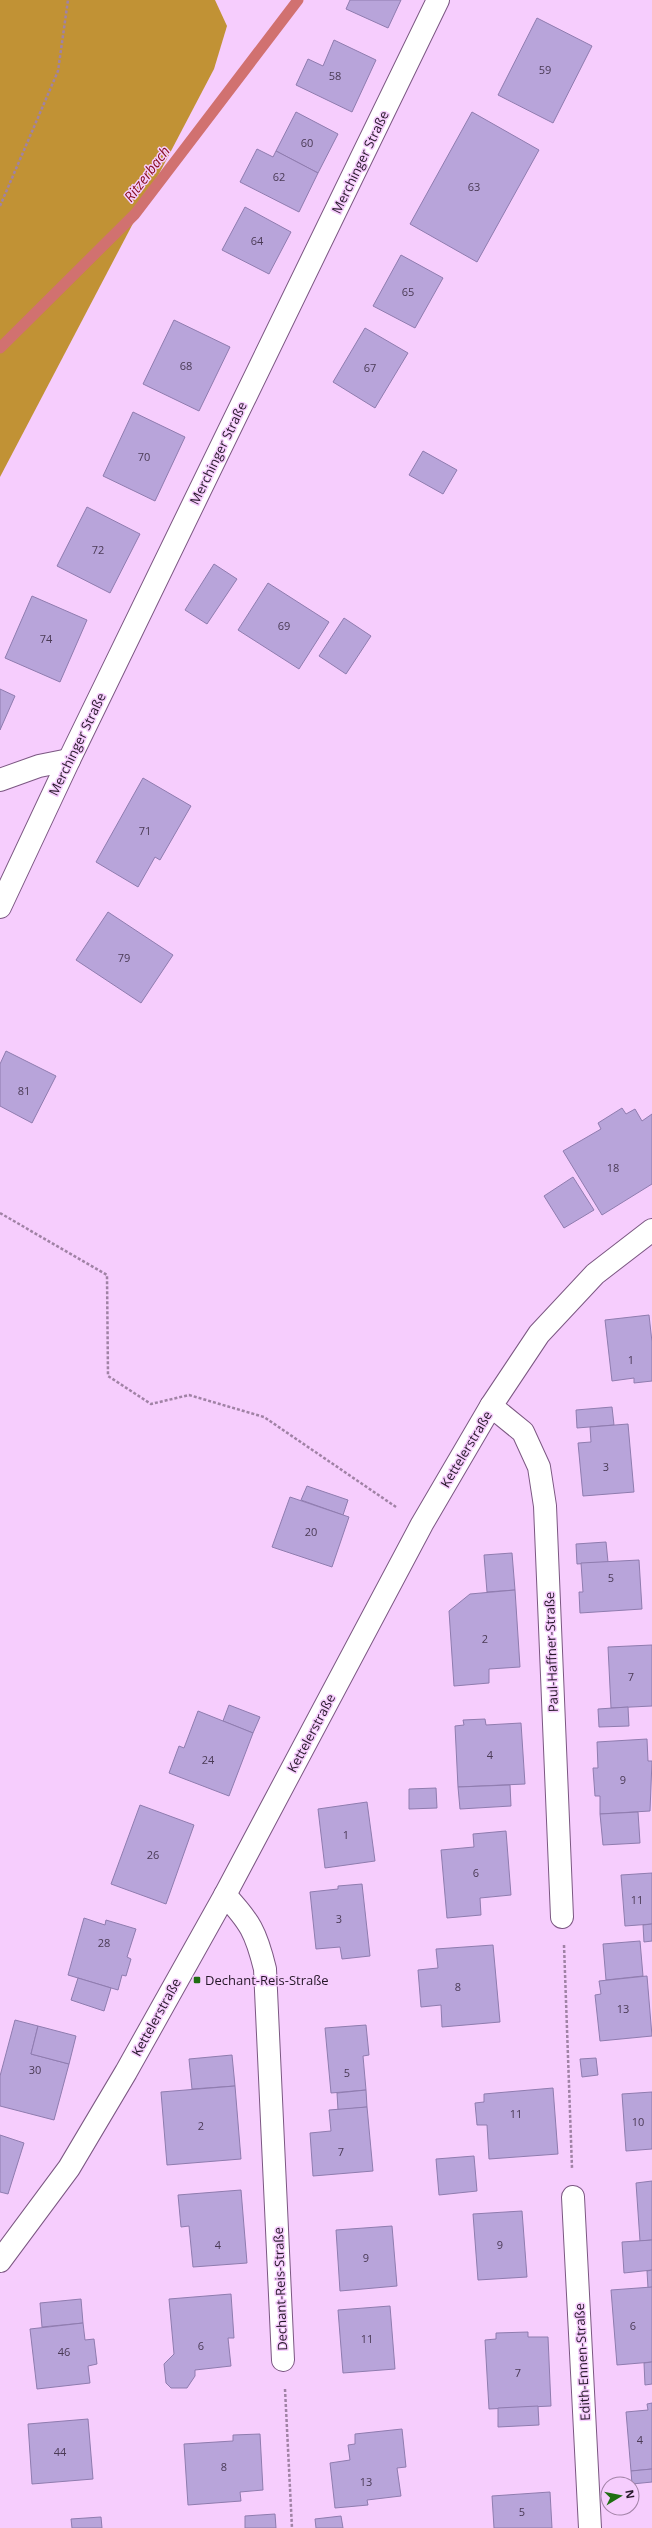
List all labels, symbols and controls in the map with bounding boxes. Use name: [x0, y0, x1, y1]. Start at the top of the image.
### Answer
house number: 59: [539, 62, 551, 77]
house number: 58: [329, 68, 341, 83]
street label: Merchinger Straße: [327, 107, 393, 217]
house number: 60: [301, 135, 313, 150]
water label: Ritzerbach: [119, 142, 174, 205]
house number: 62: [273, 169, 285, 184]
house number: 63: [468, 179, 480, 194]
house number: 64: [251, 233, 264, 248]
house number: 65: [402, 284, 414, 299]
house number: 68: [180, 358, 192, 373]
house number: 67: [364, 360, 376, 375]
street label: Merchinger Straße: [185, 398, 251, 508]
house number: 70: [138, 449, 150, 464]
house number: 72: [92, 542, 104, 557]
house number: 69: [278, 618, 290, 633]
house number: 74: [40, 631, 53, 646]
street label: Merchinger Straße: [44, 689, 110, 799]
house number: 71: [139, 823, 151, 838]
house number: 79: [118, 950, 130, 965]
house number: 81: [18, 1083, 30, 1098]
house number: 18: [607, 1160, 619, 1175]
house number: 1: [628, 1352, 634, 1367]
street label: Kettelerstraße: [436, 1407, 496, 1491]
house number: 3: [603, 1459, 609, 1474]
house number: 20: [305, 1524, 317, 1539]
house number: 5: [608, 1570, 614, 1585]
street label: Paul-Haffner-Straße: [540, 1591, 562, 1713]
house number: 2: [482, 1631, 488, 1646]
house number: 7: [628, 1669, 634, 1684]
street label: Kettelerstraße: [283, 1691, 339, 1775]
house number: 4: [487, 1747, 494, 1762]
house number: 24: [202, 1752, 215, 1767]
house number: 9: [620, 1772, 626, 1787]
house number: 1: [343, 1827, 349, 1842]
house number: 26: [147, 1847, 159, 1862]
house number: 6: [473, 1865, 479, 1880]
house number: 11: [631, 1892, 643, 1907]
house number: 3: [336, 1911, 342, 1926]
house number: 28: [98, 1935, 110, 1950]
place label: Dechant-Reis-Straße: [205, 1971, 329, 1989]
street label: Kettelerstraße: [127, 1975, 185, 2059]
marker: Dechant-Reis-Straße: [192, 1975, 202, 1985]
house number: 8: [455, 1979, 461, 1994]
house number: 13: [617, 2001, 629, 2016]
house number: 30: [29, 2062, 41, 2077]
house number: 5: [344, 2065, 350, 2080]
house number: 11: [510, 2106, 522, 2121]
house number: 10: [632, 2114, 644, 2129]
house number: 2: [198, 2118, 204, 2133]
house number: 7: [338, 2144, 344, 2159]
street label: Dechant-Reis-Straße: [269, 2227, 291, 2351]
house number: 4: [215, 2237, 222, 2252]
house number: 9: [497, 2237, 503, 2252]
house number: 9: [363, 2250, 369, 2265]
street label: Edith-Ennen-Straße: [570, 2303, 594, 2421]
house number: 6: [630, 2318, 636, 2333]
house number: 11: [361, 2331, 373, 2346]
house number: 6: [198, 2338, 204, 2353]
house number: 46: [58, 2344, 70, 2359]
house number: 7: [515, 2365, 521, 2380]
house number: 4: [637, 2432, 644, 2447]
house number: 44: [54, 2444, 67, 2459]
house number: 8: [221, 2459, 227, 2474]
house number: 13: [360, 2474, 372, 2489]
north arrow: [600, 2476, 640, 2516]
text: N: [622, 2488, 639, 2500]
house number: 5: [519, 2504, 525, 2519]

